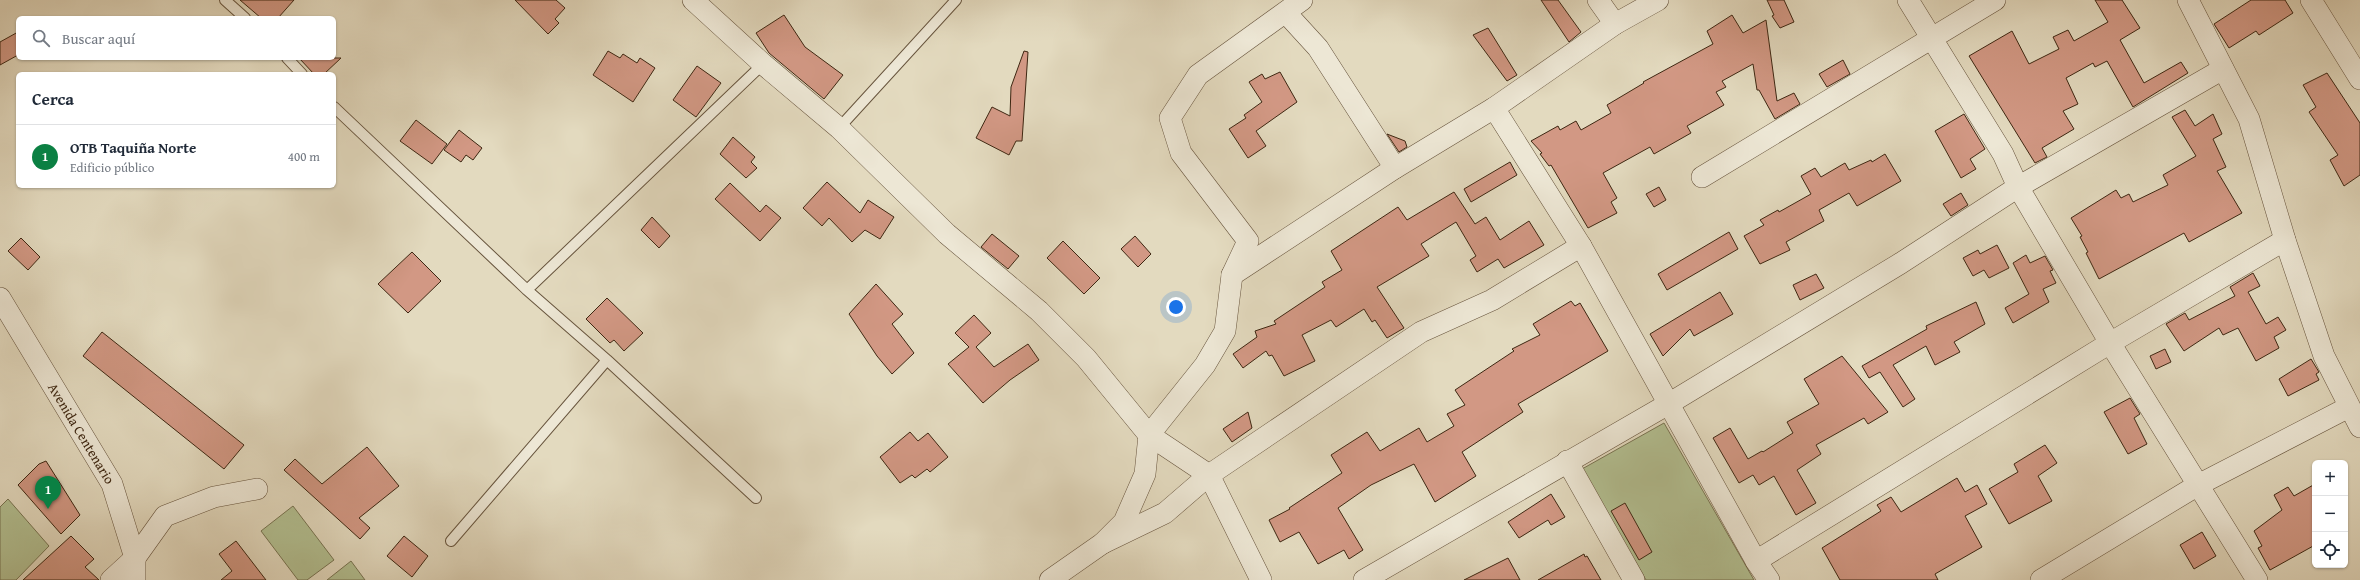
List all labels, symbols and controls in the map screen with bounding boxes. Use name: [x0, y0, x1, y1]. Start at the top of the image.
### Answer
search box: [16, 16, 336, 60]
icon: search: [30, 27, 52, 49]
text: Buscar aquí: [62, 28, 135, 49]
text: Cerca: [32, 86, 74, 111]
text: OTB Taquiña Norte: [70, 137, 196, 158]
text: 1: [42, 147, 48, 166]
text: 400 m: [288, 147, 320, 166]
text: Edificio público: [70, 158, 154, 177]
your location: [1166, 297, 1186, 317]
street label: Avenida Centenario: [43, 379, 120, 488]
map controls: [2312, 460, 2348, 568]
button: +: [2312, 460, 2348, 496]
pin: 1: [35, 476, 61, 509]
button: −: [2312, 496, 2348, 532]
button: locate: [2312, 532, 2348, 568]

